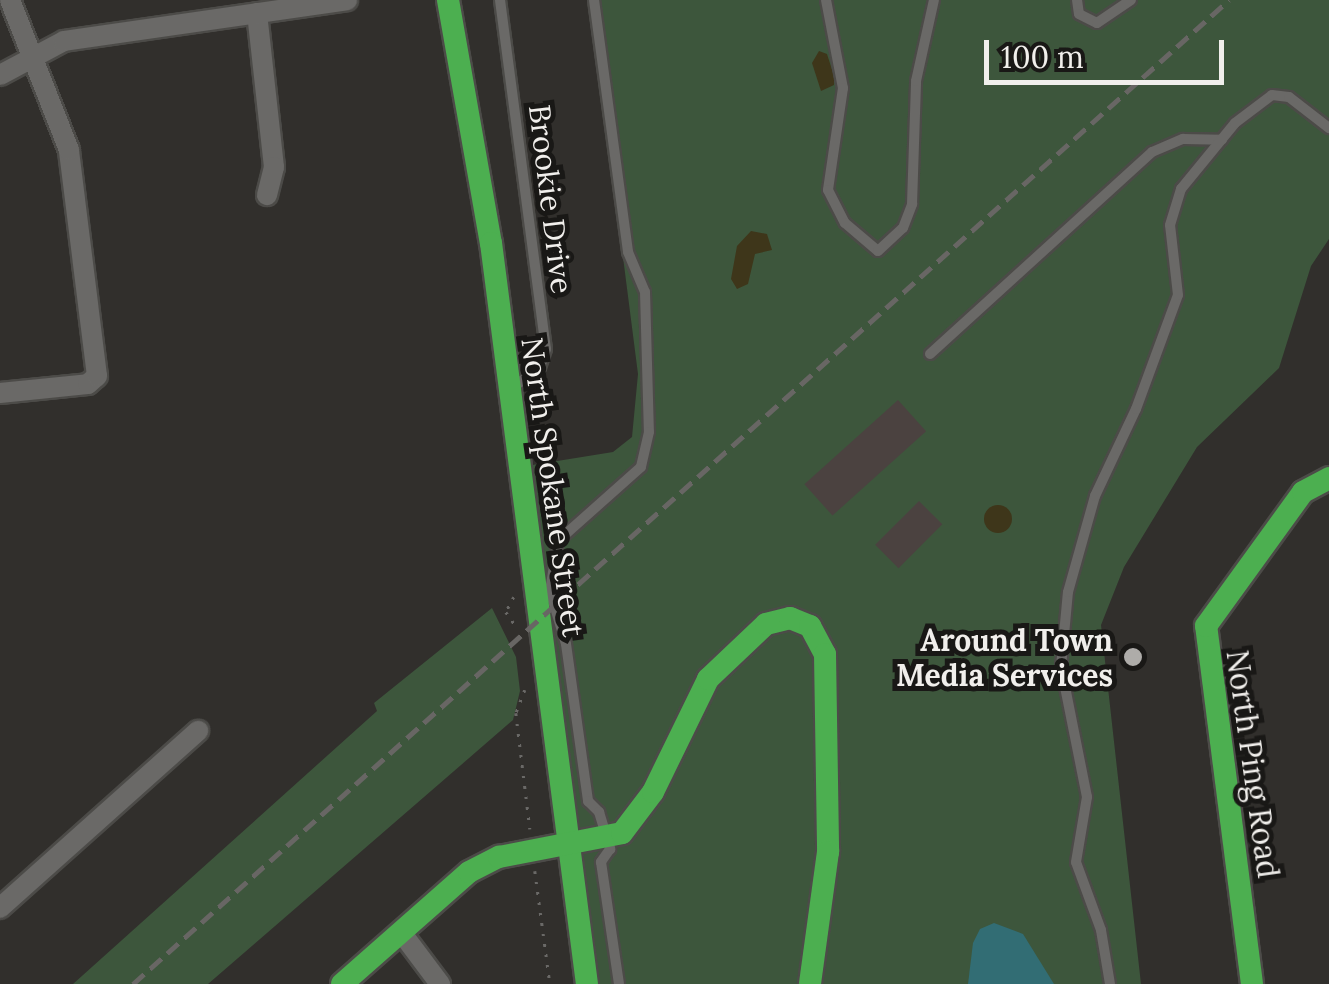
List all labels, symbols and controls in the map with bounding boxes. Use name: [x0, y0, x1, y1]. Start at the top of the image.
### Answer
scale bar: [989, 20, 1229, 82]
text: 100 m: [1001, 38, 1084, 76]
street label: Brookie Drive: [522, 103, 580, 295]
street label: North Spokane Street: [514, 335, 592, 639]
place label: Around Town Media Services: [896, 622, 1113, 692]
marker: Around Town Media Services: [1122, 646, 1144, 668]
street label: North Ping Road: [1219, 648, 1287, 880]

